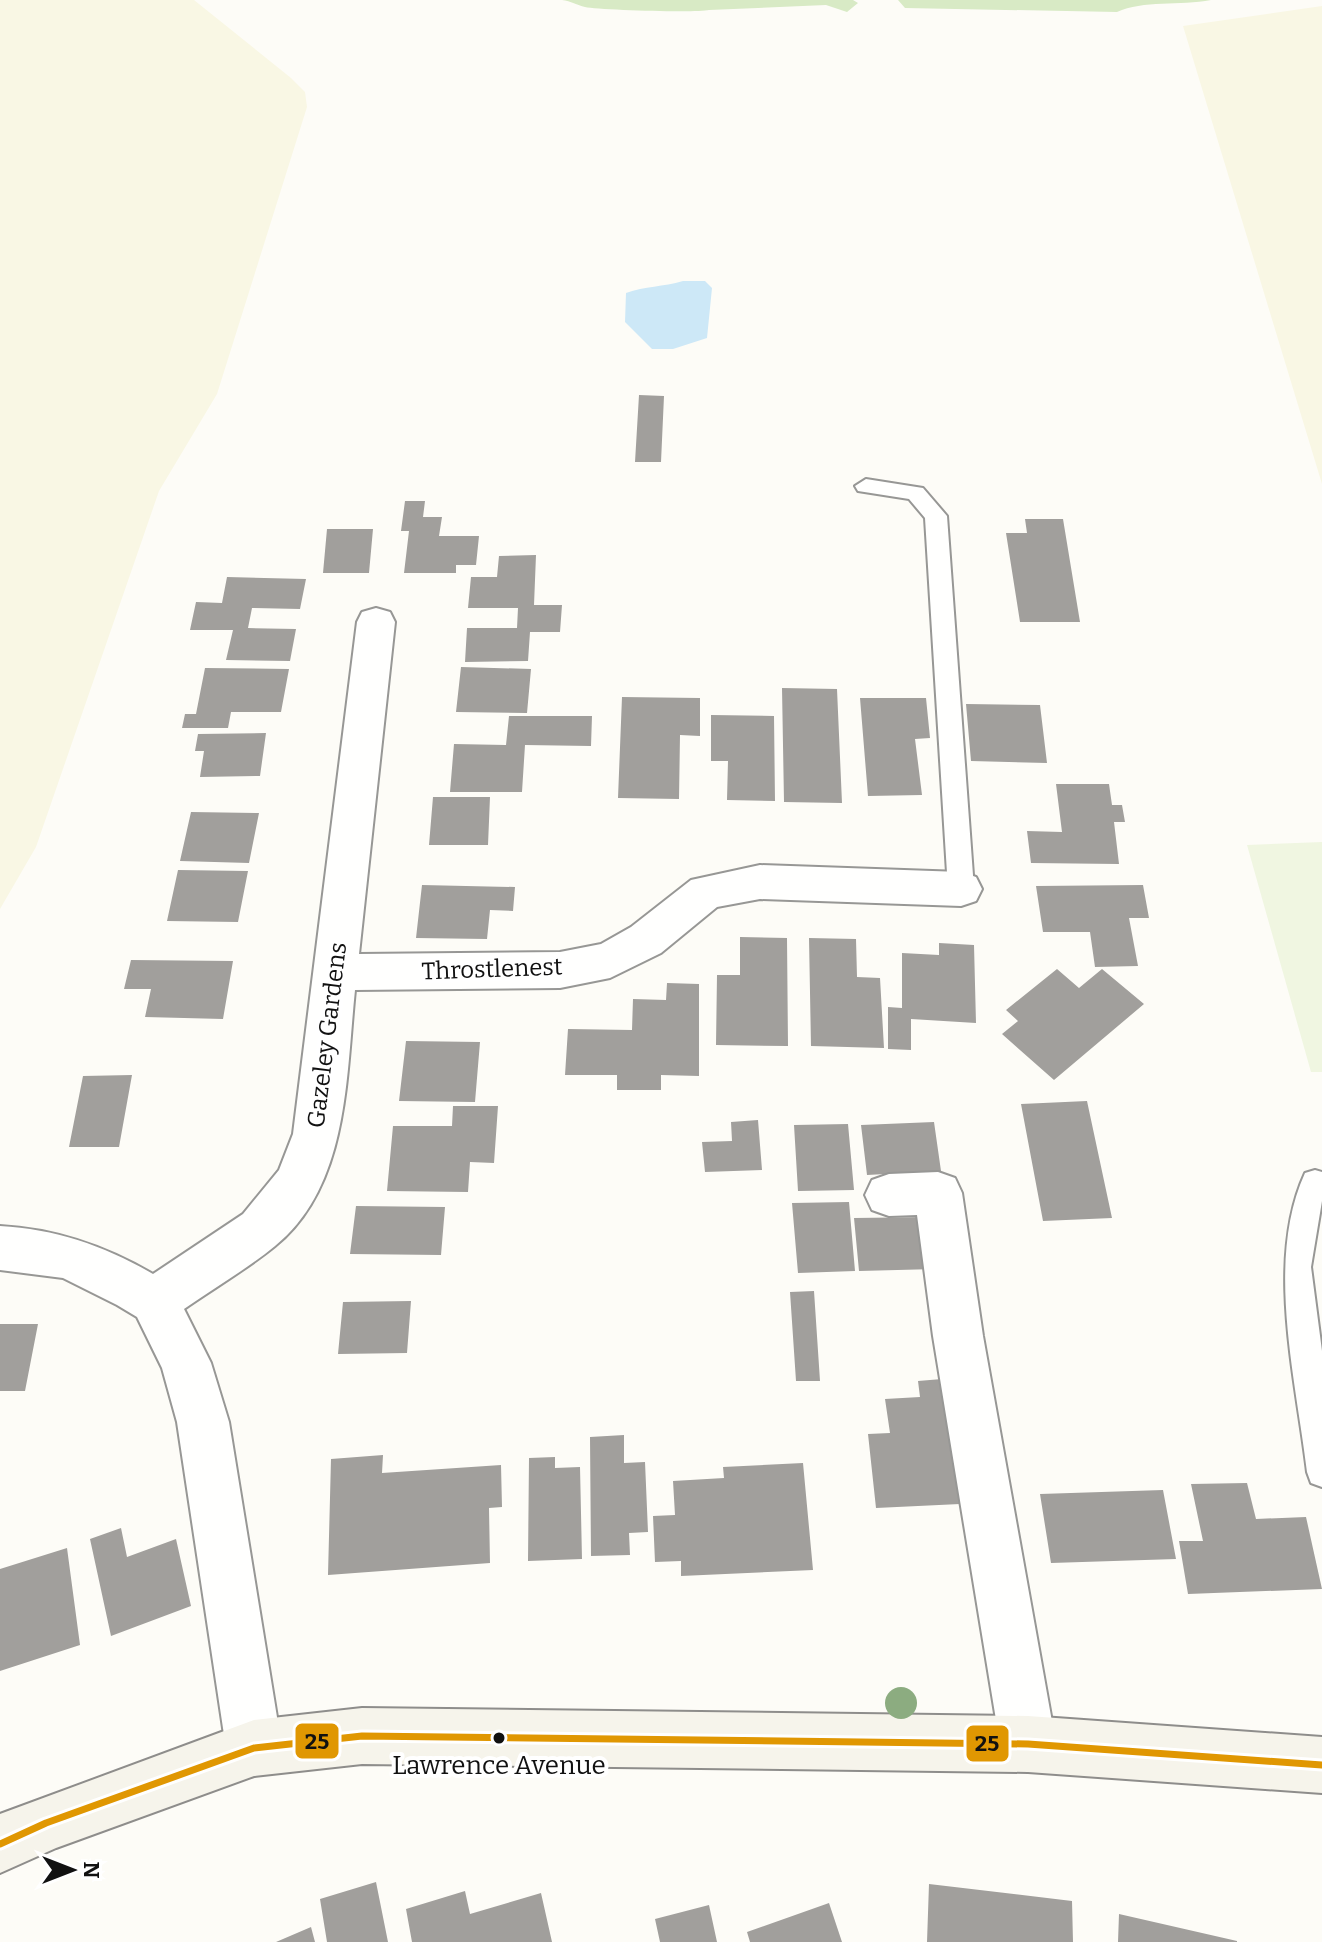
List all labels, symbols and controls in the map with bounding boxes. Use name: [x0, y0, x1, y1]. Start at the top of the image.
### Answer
street label: Gazeley Gardens: [302, 941, 352, 1129]
street label: Throstlenest: [421, 953, 563, 985]
line badge: 25: [294, 1722, 340, 1760]
line badge: 25: [965, 1724, 1010, 1763]
text: 25: [305, 1728, 329, 1755]
marker: Lawrence Avenue: [491, 1730, 507, 1746]
text: 25: [975, 1730, 999, 1757]
place label: Lawrence Avenue: [392, 1750, 606, 1781]
north arrow: [32, 1830, 112, 1910]
text: N: [78, 1862, 105, 1879]

